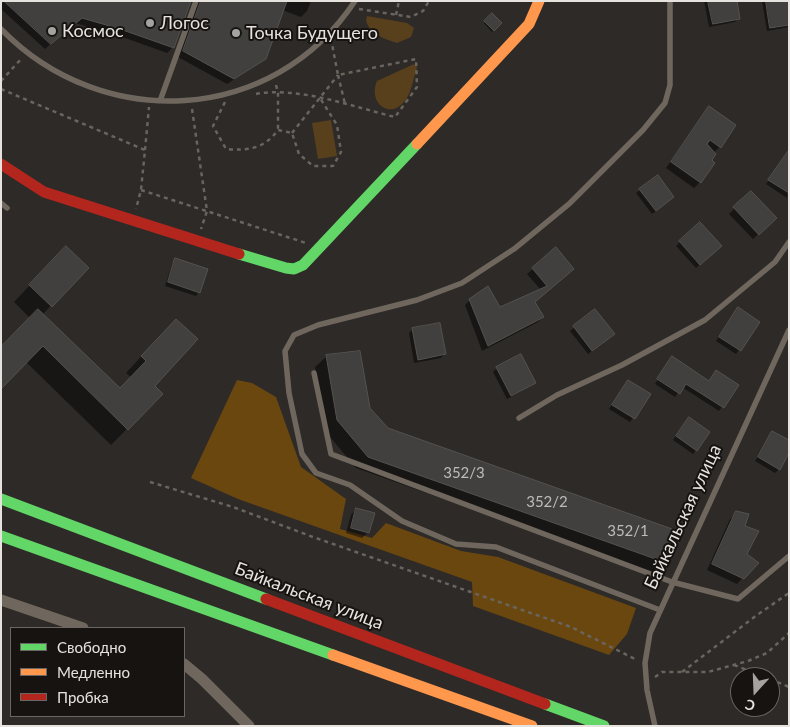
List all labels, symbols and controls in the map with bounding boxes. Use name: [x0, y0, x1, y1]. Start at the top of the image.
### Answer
place label: Логос: [160, 12, 209, 34]
marker: Логос: [144, 17, 156, 29]
place label: Космос: [62, 20, 124, 42]
place label: Точка Будущего: [246, 22, 378, 44]
marker: Космос: [46, 25, 58, 37]
marker: Точка Будущего: [230, 27, 242, 39]
street label: Байкальская улица: [640, 441, 726, 593]
house number: 352/3: [443, 464, 485, 482]
house number: 352/2: [526, 493, 568, 511]
house number: 352/1: [607, 522, 649, 540]
street label: Байкальская улица: [232, 558, 386, 634]
legend: [10, 627, 185, 717]
text: Свободно: [57, 638, 126, 656]
text: Медленно: [57, 663, 130, 681]
north arrow: [730, 667, 780, 717]
text: Пробка: [57, 688, 109, 706]
text: С: [743, 696, 757, 715]

